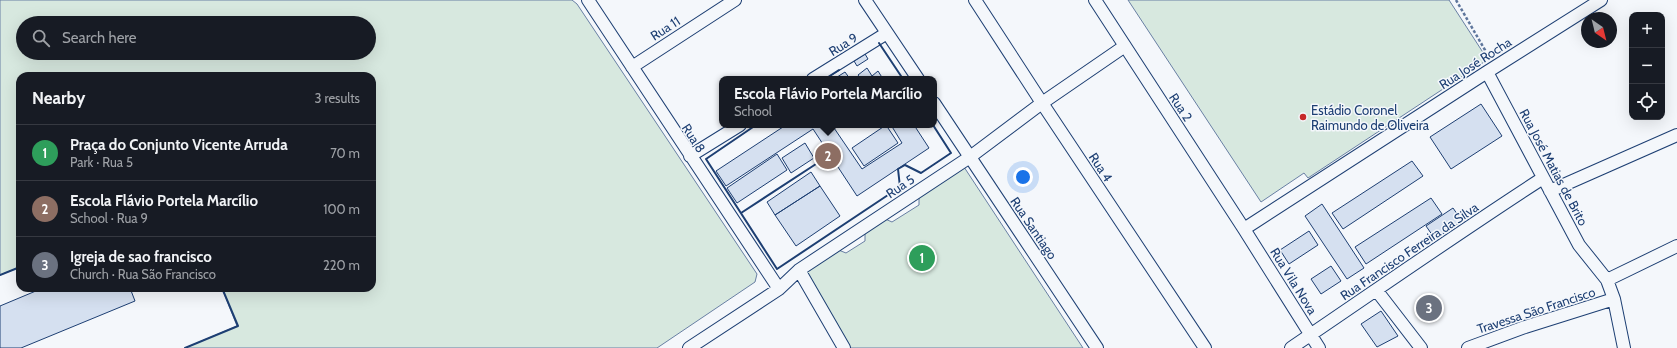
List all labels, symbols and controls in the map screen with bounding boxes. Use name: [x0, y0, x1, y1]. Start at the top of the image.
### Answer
north arrow: [1581, 12, 1617, 48]
map controls: [1629, 12, 1665, 120]
button: +: [1629, 12, 1665, 48]
street label: Rua 11: [647, 13, 683, 43]
search box: [16, 16, 376, 60]
icon: search: [30, 27, 52, 49]
text: Search here: [62, 29, 137, 47]
street label: Rua 9: [826, 29, 860, 59]
street label: Rua José Rocha: [1436, 33, 1515, 92]
button: −: [1629, 48, 1665, 84]
popup: [719, 76, 937, 128]
button: locate: [1629, 84, 1665, 120]
text: Escola Flávio Portela Marcílio: [734, 85, 922, 103]
text: Nearby: [32, 88, 85, 108]
text: 3 results: [314, 90, 360, 106]
street label: Rua 2: [1166, 90, 1196, 124]
place label: Estádio Coronel Raimundo de Oliveira: [1311, 102, 1430, 133]
text: School: [734, 103, 772, 119]
street label: Rua José Matias de Brito: [1516, 106, 1592, 228]
marker: Estádio Coronel Raimundo de Oliveira: [1298, 112, 1308, 122]
street label: Rua 8: [679, 120, 709, 156]
text: Praça do Conjunto Vicente Arruda: [70, 136, 288, 154]
pin: 2: [815, 141, 841, 171]
text: 1: [43, 145, 47, 161]
text: 70 m: [330, 145, 360, 161]
street label: Rua 4: [1086, 150, 1117, 185]
text: Park · Rua 5: [70, 154, 133, 170]
your location: [1013, 167, 1033, 187]
street label: Rua 5: [883, 171, 917, 201]
text: Escola Flávio Portela Marcílio: [70, 192, 258, 210]
street label: Rua Santiago: [1007, 194, 1061, 262]
street label: Rua Francisco Ferreira da Silva: [1337, 198, 1482, 303]
text: 2: [42, 201, 48, 217]
text: 100 m: [323, 201, 360, 217]
text: School · Rua 9: [70, 210, 148, 226]
pin: 1: [909, 243, 935, 273]
street label: Rua Vila Nova: [1267, 245, 1321, 318]
text: Igreja de sao francisco: [70, 248, 212, 266]
text: 3: [41, 257, 49, 273]
text: 220 m: [323, 257, 360, 273]
text: Church · Rua São Francisco: [70, 266, 216, 282]
street label: Travessa São Francisco: [1475, 283, 1597, 337]
pin: 3: [1416, 293, 1442, 323]

